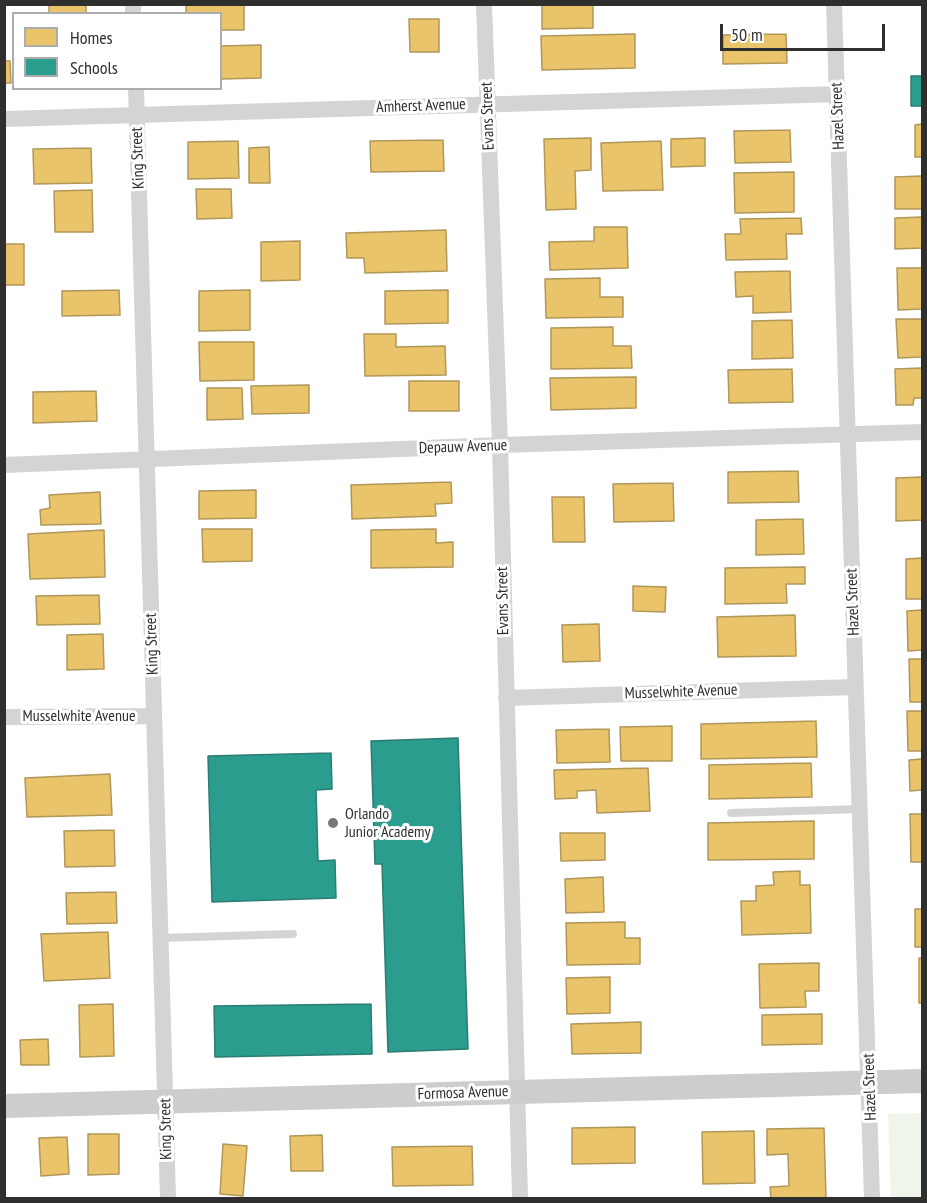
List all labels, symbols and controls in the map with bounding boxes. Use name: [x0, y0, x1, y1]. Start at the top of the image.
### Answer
legend: [12, 12, 222, 90]
scale bar: [723, 12, 888, 50]
text: 50 m: [731, 23, 763, 46]
text: Homes: [70, 26, 113, 49]
text: Schools: [70, 56, 118, 79]
street label: Evans Street: [477, 81, 499, 151]
street label: Hazel Street: [827, 82, 849, 150]
street label: Amherst Avenue: [376, 95, 466, 117]
street label: King Street: [127, 127, 149, 189]
street label: Depauw Avenue: [418, 436, 508, 458]
street label: Evans Street: [493, 567, 513, 635]
street label: Hazel Street: [842, 568, 864, 636]
street label: King Street: [141, 613, 163, 675]
street label: Musselwhite Avenue: [624, 680, 738, 704]
street label: Musselwhite Avenue: [23, 706, 135, 726]
place label: Orlando Junior Academy: [345, 804, 430, 842]
marker: Orlando Junior Academy: [326, 816, 340, 830]
street label: Hazel Street: [859, 1053, 881, 1121]
street label: Formosa Avenue: [417, 1082, 509, 1104]
street label: King Street: [156, 1098, 176, 1160]

